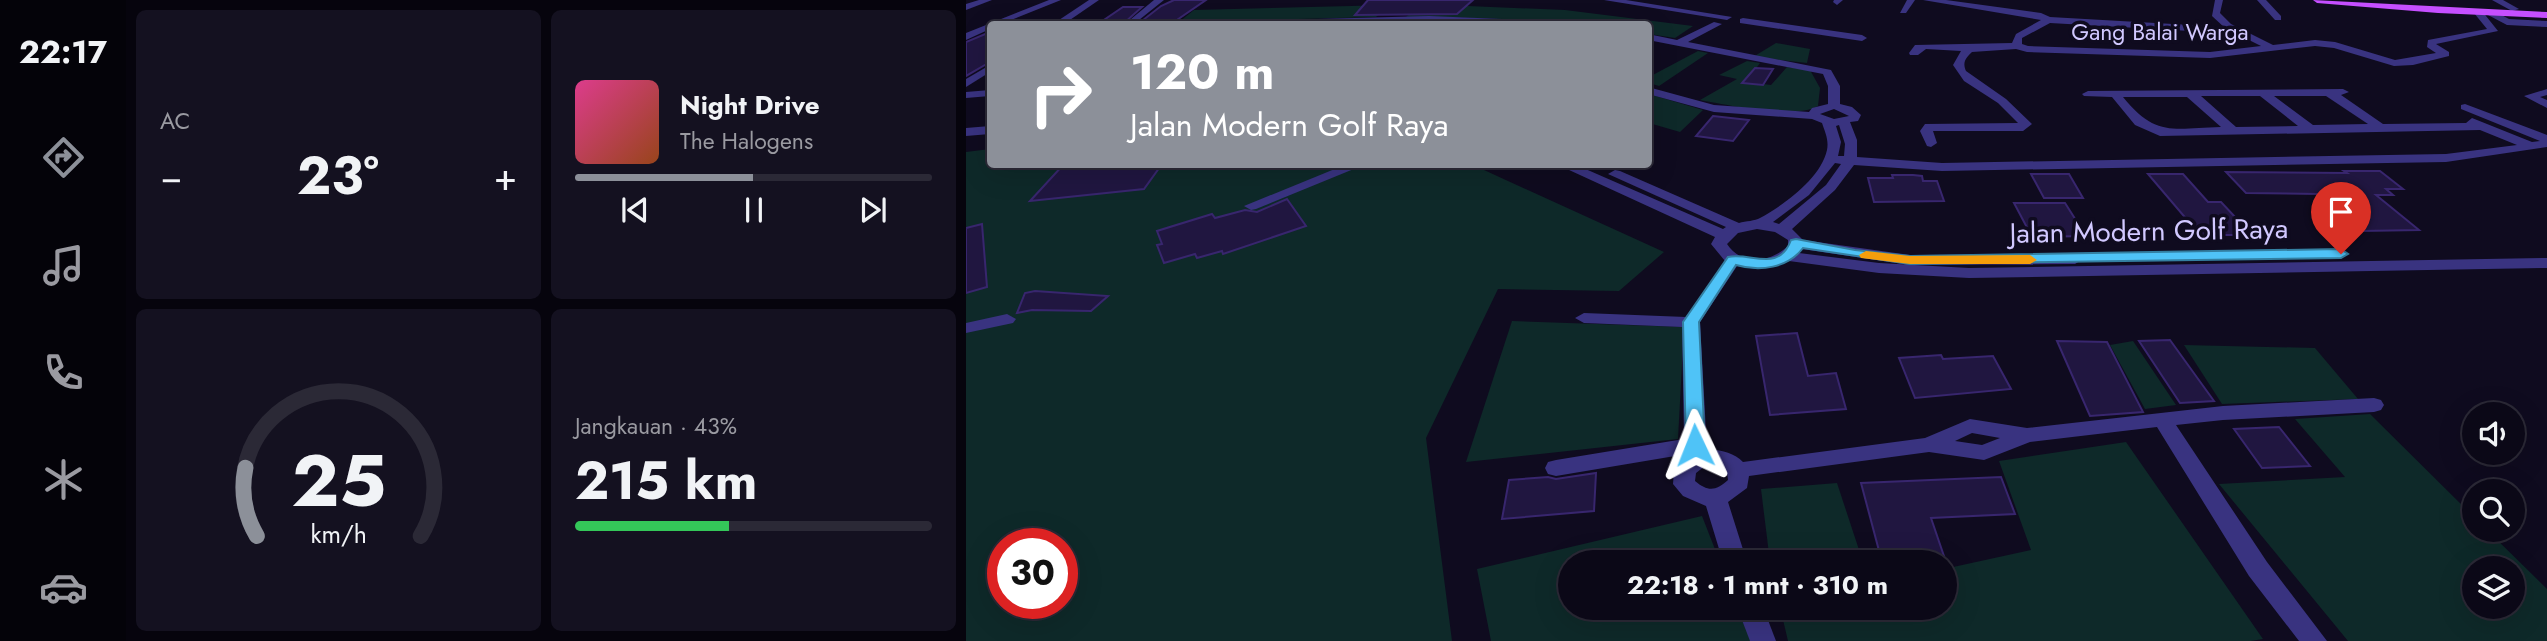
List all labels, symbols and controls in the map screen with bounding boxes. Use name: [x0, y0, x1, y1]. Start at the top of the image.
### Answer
street label: Gang Balai Warga: [2071, 15, 2249, 49]
text: 22:17: [19, 29, 107, 75]
text: 120 m: [1130, 37, 1274, 107]
icon: right: [1015, 49, 1106, 140]
text: Night Drive: [680, 86, 820, 124]
text: Jalan Modern Golf Raya: [1130, 102, 1449, 148]
text: AC: [160, 104, 190, 138]
text: The Halogens: [680, 124, 813, 158]
icon: directions: [39, 133, 88, 182]
text: 23°: [297, 138, 379, 214]
text: −: [160, 149, 182, 204]
text: +: [494, 149, 517, 204]
pin: [2311, 182, 2371, 254]
icon: previous: [616, 191, 654, 229]
icon: pause: [735, 191, 773, 229]
icon: next: [854, 191, 892, 229]
icon: arrive: [2322, 193, 2360, 231]
street label: Jalan Modern Golf Raya: [2005, 208, 2289, 254]
icon: music: [39, 241, 88, 290]
icon: phone: [39, 348, 88, 397]
map controls: [2462, 402, 2525, 619]
button: sound: [2462, 402, 2525, 465]
position arrow: [1658, 408, 1732, 482]
text: Jangkauan · 43%: [575, 409, 737, 443]
text: 25: [291, 428, 386, 533]
text: 215 km: [575, 443, 757, 519]
icon: climate: [39, 455, 88, 504]
button: search: [2462, 479, 2525, 542]
text: km/h: [310, 516, 367, 552]
speed limit sign: 30: [987, 528, 1078, 619]
button: layers: [2462, 556, 2525, 619]
icon: car: [39, 563, 88, 612]
text: 22:18 · 1 mnt · 310 m: [1627, 566, 1888, 604]

